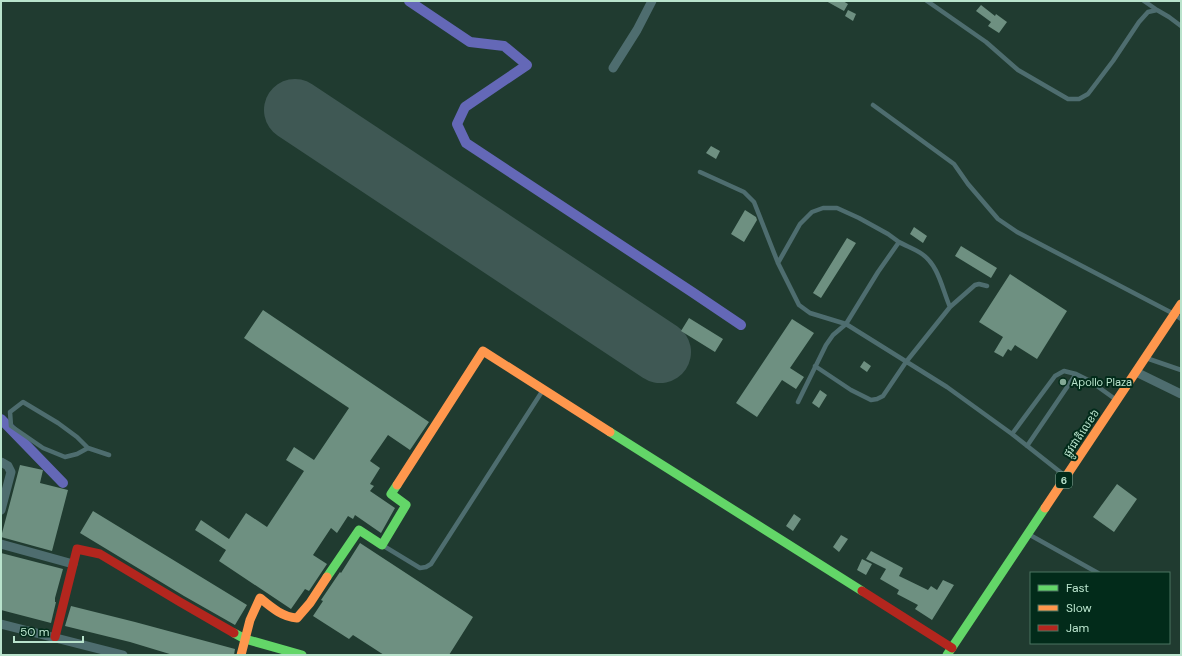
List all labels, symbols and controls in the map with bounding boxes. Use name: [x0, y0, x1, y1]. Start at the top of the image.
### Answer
place label: Apollo Plaza: [1071, 375, 1132, 389]
marker: Apollo Plaza: [1058, 377, 1068, 387]
street label: ផ្លូវជាតិលេខ៦: [1060, 406, 1105, 462]
road number: 6: [1056, 472, 1072, 488]
legend: [1030, 572, 1170, 644]
text: Fast: [1066, 580, 1089, 596]
text: Slow: [1066, 600, 1092, 616]
scale bar: [14, 618, 83, 644]
text: Jam: [1066, 620, 1089, 636]
text: 50 m: [20, 624, 49, 640]

